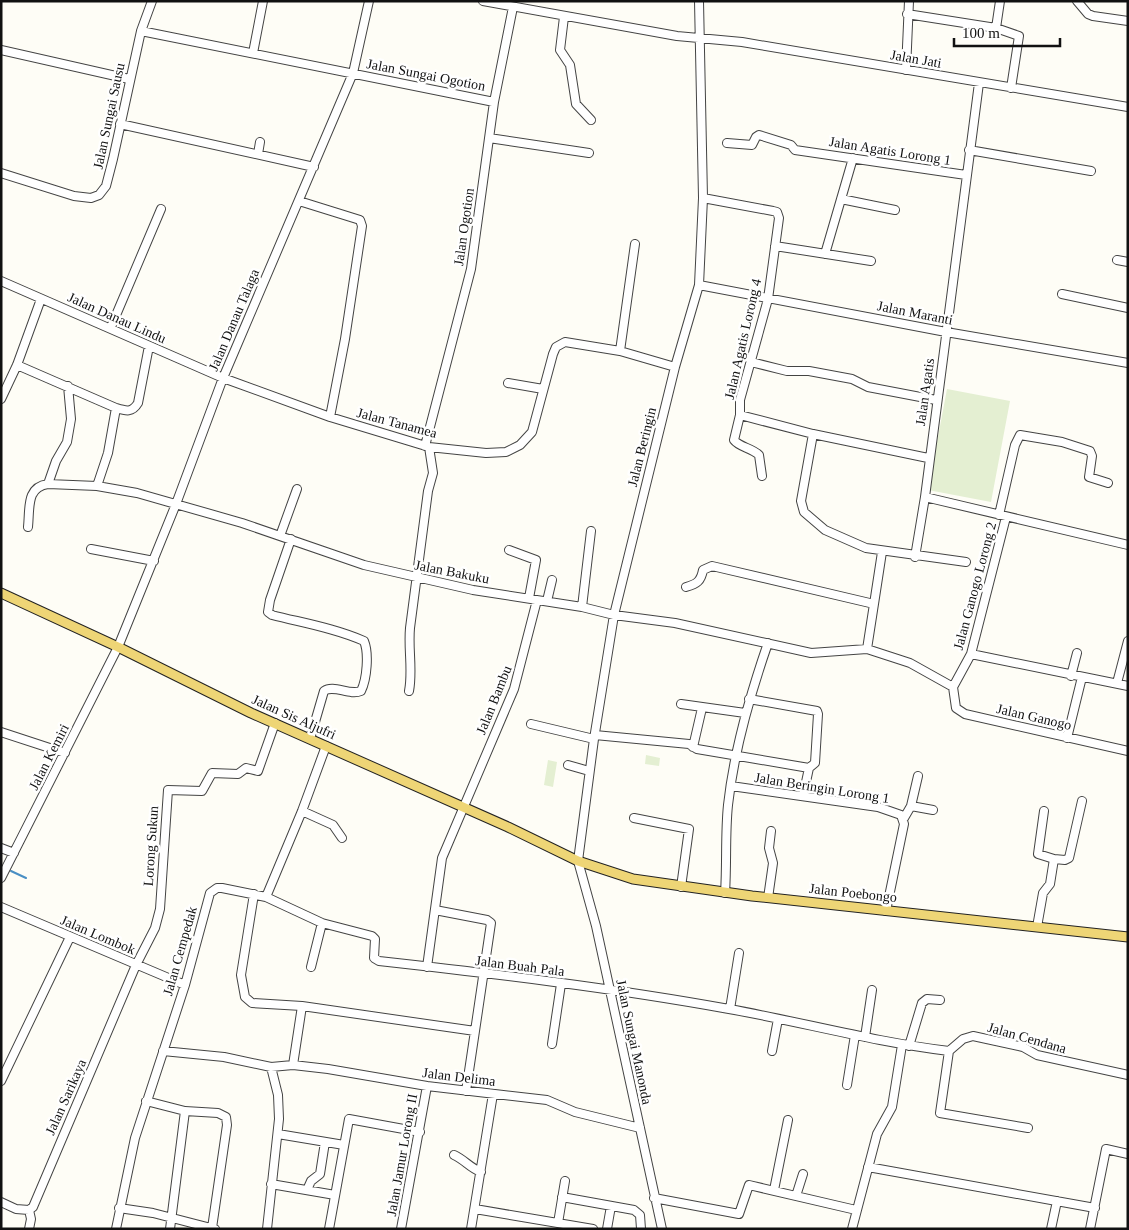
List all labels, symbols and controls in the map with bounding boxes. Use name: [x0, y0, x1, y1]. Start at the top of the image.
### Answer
scale bar: [954, 15, 1060, 47]
text: 100 m: [962, 25, 1000, 41]
street label: Jalan Jati: [889, 47, 943, 71]
street label: Jalan Sungai Ogotion: [365, 56, 487, 94]
street label: Jalan Sungai Sausu: [90, 62, 128, 170]
street label: Jalan Agatis Lorong 1: [828, 134, 952, 168]
street label: Jalan Ogotion: [451, 187, 477, 267]
street label: Jalan Danau Talaga: [206, 266, 263, 373]
street label: Jalan Agatis Lorong 4: [722, 277, 764, 401]
street label: Jalan Danau Lindu: [66, 290, 168, 346]
street label: Jalan Maranti: [876, 298, 954, 328]
street label: Jalan Agatis: [913, 357, 937, 427]
street label: Jalan Tanamea: [355, 405, 439, 441]
street label: Jalan Beringin: [625, 406, 659, 488]
street label: Jalan Ganogo Lorong 2: [951, 520, 999, 652]
street label: Jalan Bakuku: [413, 557, 491, 587]
street label: Jalan Bambu: [473, 663, 515, 737]
street label: Jalan Sis Aljufri: [250, 692, 338, 742]
street label: Jalan Ganogo: [995, 701, 1073, 733]
street label: Jalan Kemiri: [26, 721, 72, 792]
street label: Jalan Beringin Lorong 1: [753, 770, 891, 806]
street label: Lorong Sukun: [141, 805, 161, 887]
street label: Jalan Poebongo: [808, 881, 898, 905]
street label: Jalan Cempedak: [160, 905, 200, 997]
street label: Jalan Lombok: [58, 913, 138, 957]
street label: Jalan Buah Pala: [475, 953, 566, 979]
street label: Jalan Sungai Manonda: [613, 978, 655, 1107]
street label: Jalan Cendana: [986, 1020, 1069, 1057]
street label: Jalan Sarikaya: [43, 1056, 90, 1137]
street label: Jalan Delima: [422, 1065, 497, 1089]
street label: Jalan Jamur Lorong II: [384, 1092, 420, 1217]

